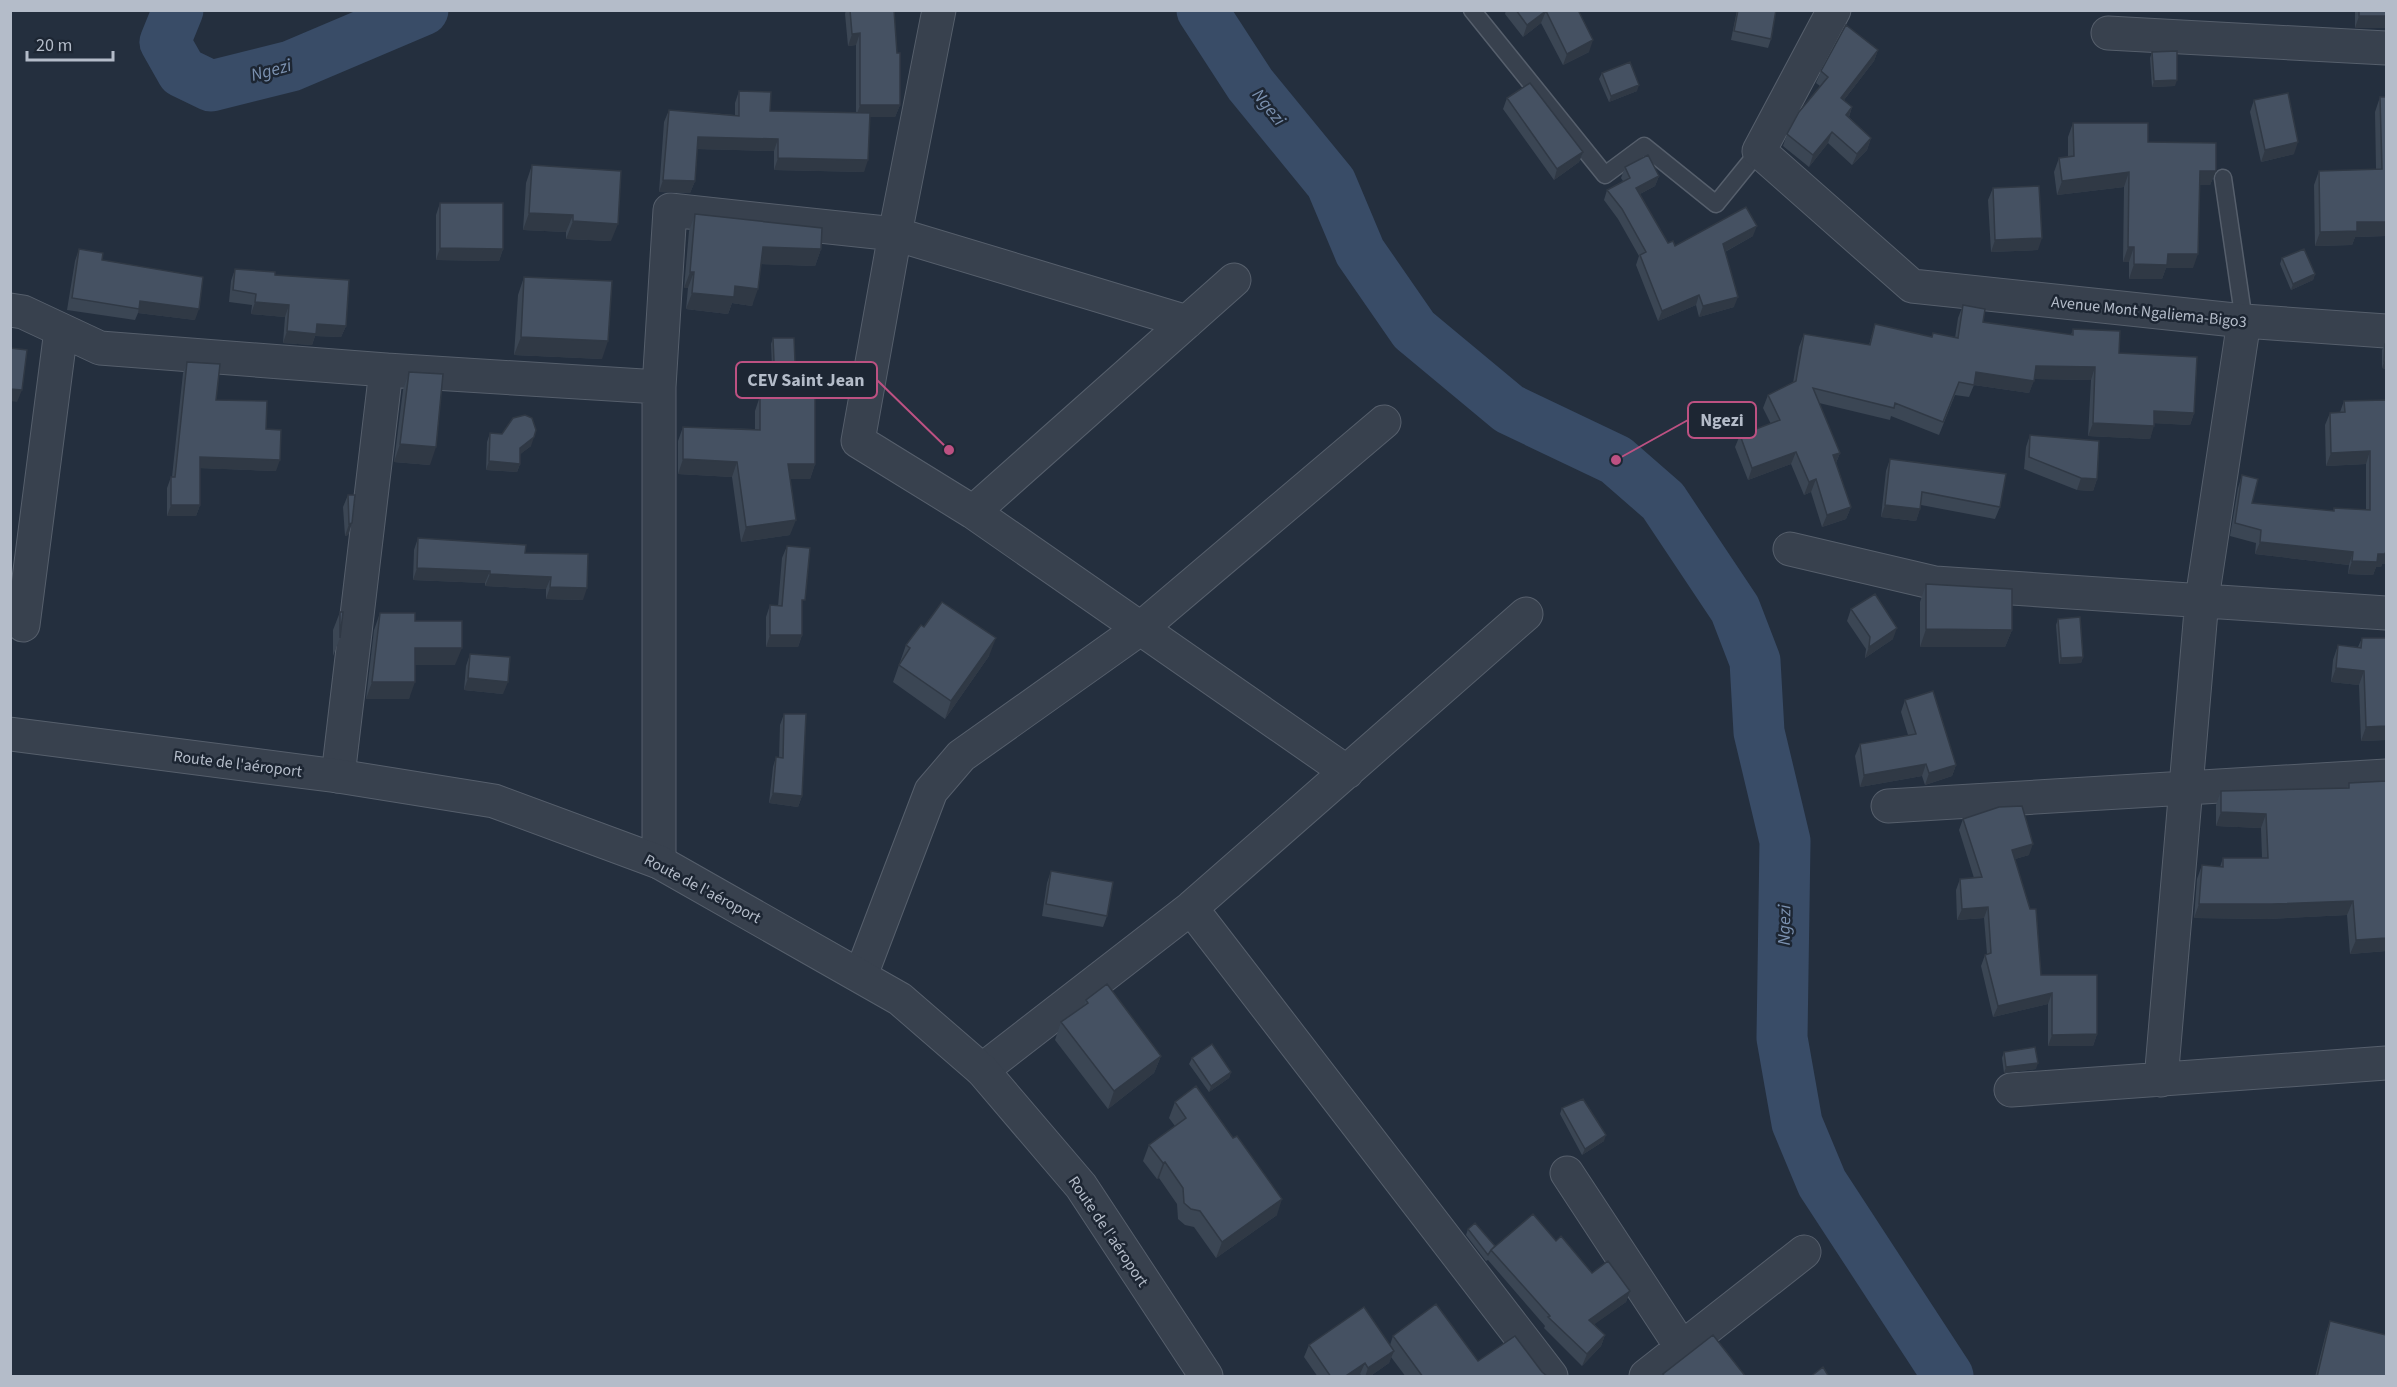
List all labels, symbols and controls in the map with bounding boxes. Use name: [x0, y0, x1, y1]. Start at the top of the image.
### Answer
scale bar: [27, 24, 112, 62]
text: 20 m: [36, 33, 72, 58]
water label: Ngezi: [248, 53, 295, 88]
water label: Ngezi: [1246, 84, 1292, 132]
street label: Avenue Mont Ngaliema-Bigo3: [2050, 291, 2248, 333]
callout: CEV Saint Jean: [736, 362, 877, 398]
text: CEV Saint Jean: [747, 368, 865, 393]
callout: Ngezi: [1688, 402, 1756, 438]
text: Ngezi: [1700, 408, 1744, 433]
street label: Route de l'aéroport: [172, 745, 304, 783]
street label: Route de l'aéroport: [640, 849, 765, 929]
water label: Ngezi: [1772, 904, 1797, 946]
street label: Route de l'aéroport: [1063, 1172, 1154, 1292]

